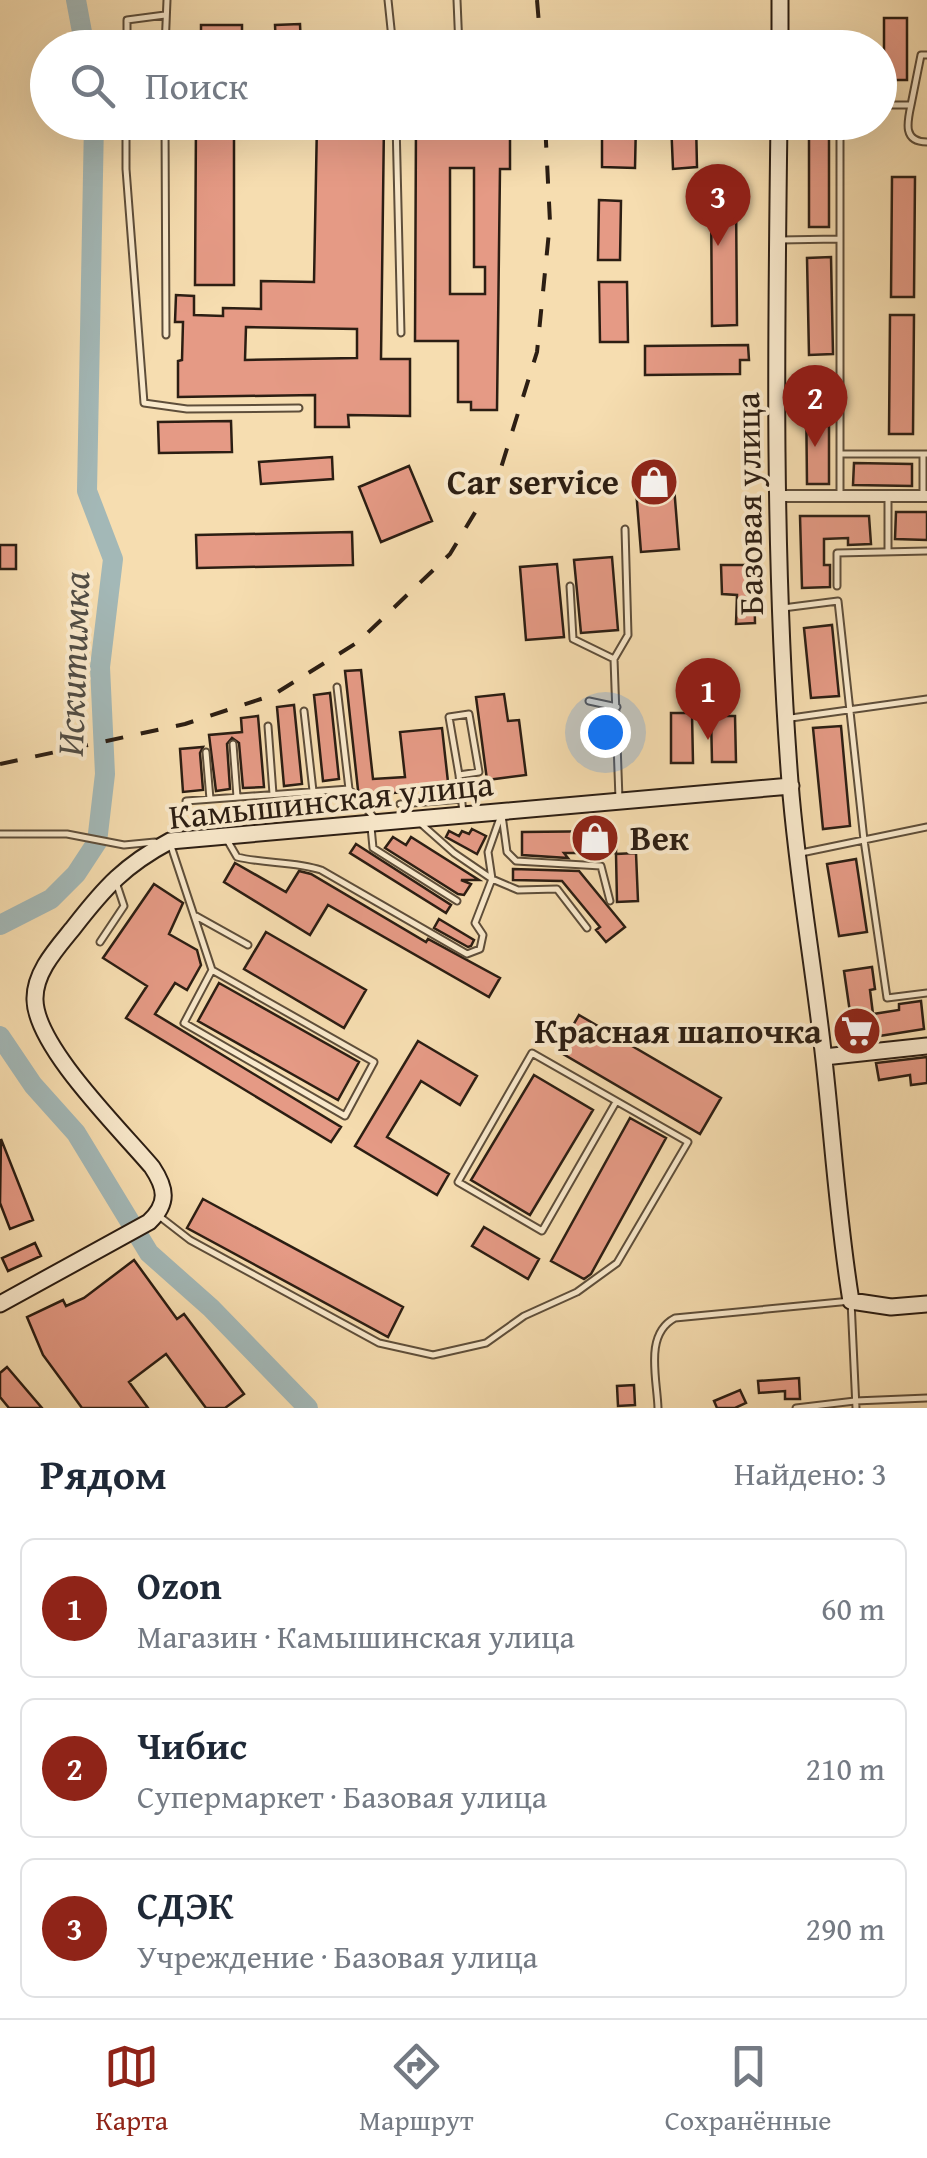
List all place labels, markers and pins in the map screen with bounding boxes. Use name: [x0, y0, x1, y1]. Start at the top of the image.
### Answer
pin: 3: [686, 164, 750, 246]
pin: 2: [782, 364, 848, 447]
place label: Car service: [447, 456, 619, 507]
shop icon: Car service: [628, 456, 680, 508]
pin: 1: [676, 658, 740, 740]
shop icon: Век: [569, 812, 621, 864]
place label: Век: [630, 812, 690, 863]
place label: Красная шапочка: [534, 1005, 822, 1056]
supermarket icon: Красная шапочка: [831, 1005, 883, 1057]

